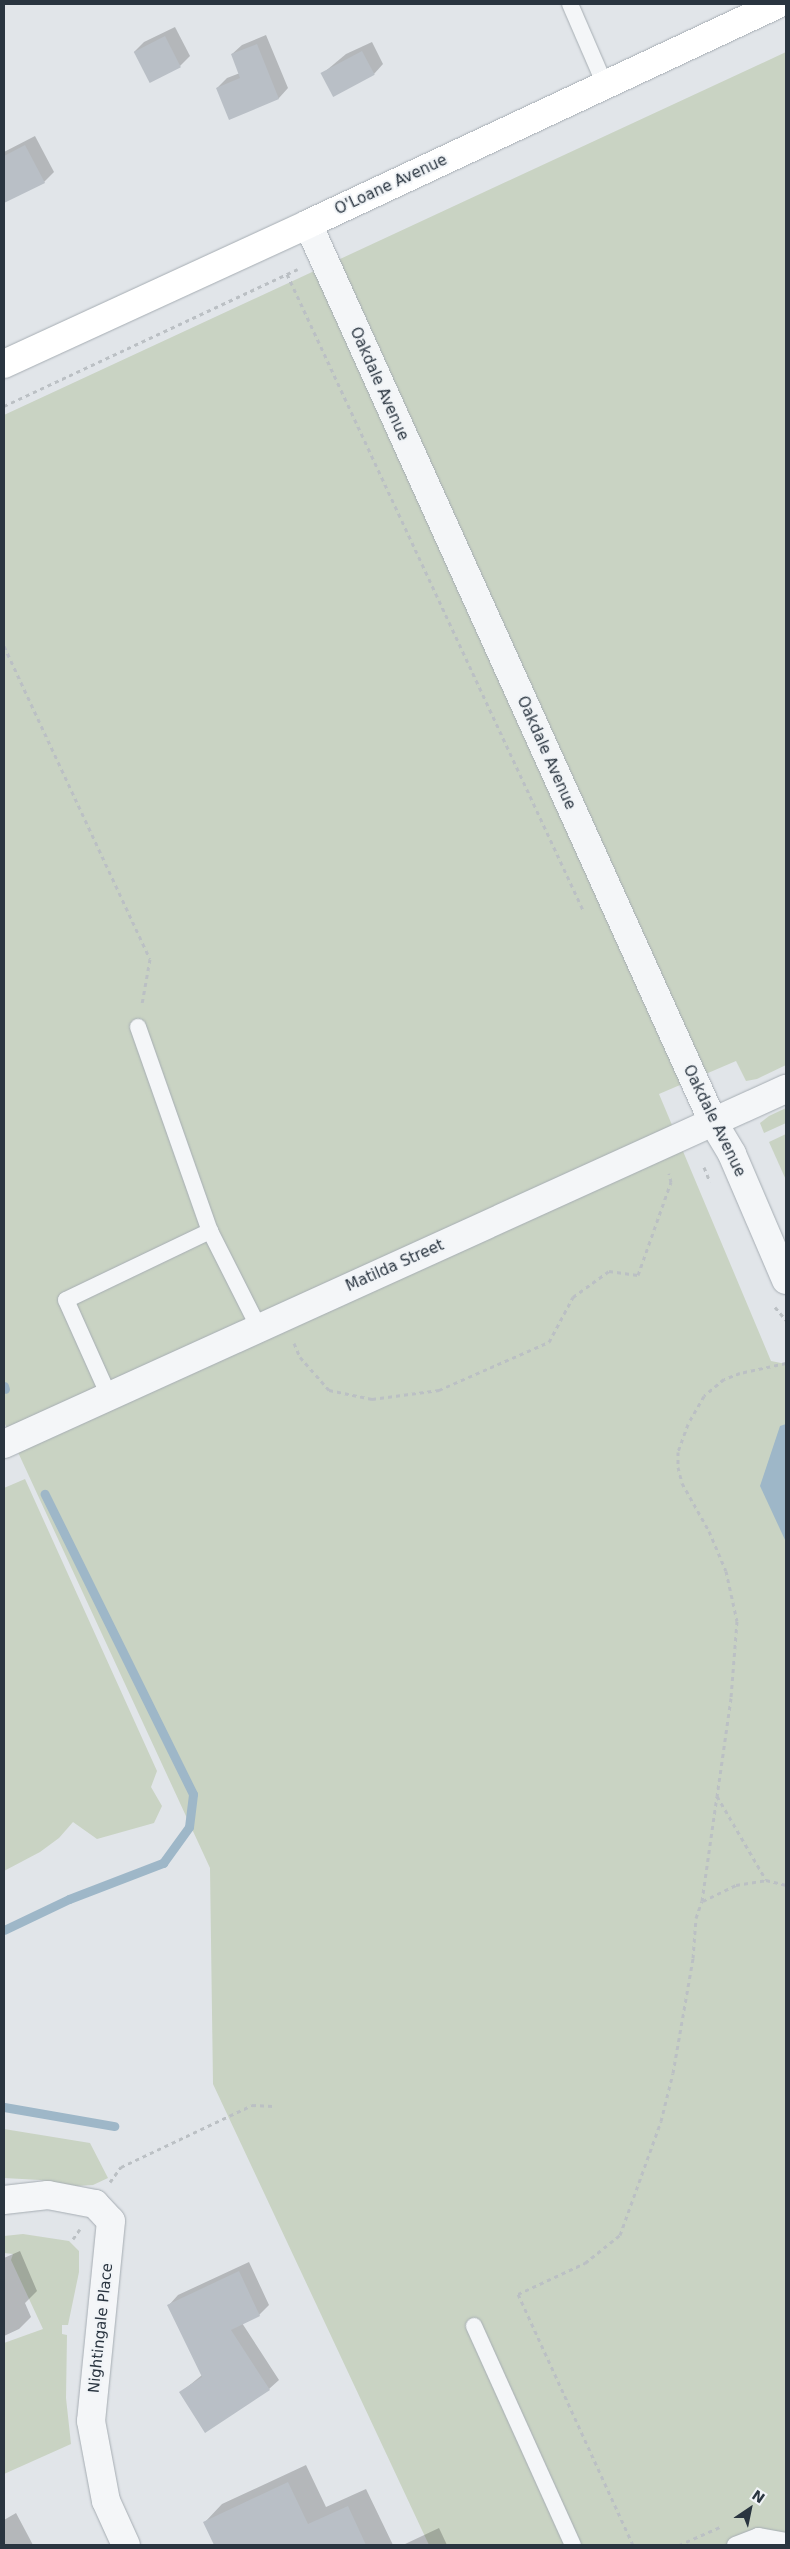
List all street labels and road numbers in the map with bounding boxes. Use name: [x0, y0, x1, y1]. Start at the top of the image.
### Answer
street label: O'Loane Avenue: [332, 151, 450, 219]
street label: Oakdale Avenue: [346, 324, 412, 444]
street label: Oakdale Avenue: [513, 693, 579, 813]
street label: Oakdale Avenue: [679, 1062, 749, 1180]
street label: Matilda Street: [343, 1236, 447, 1296]
street label: Nightingale Place: [85, 2262, 117, 2394]

